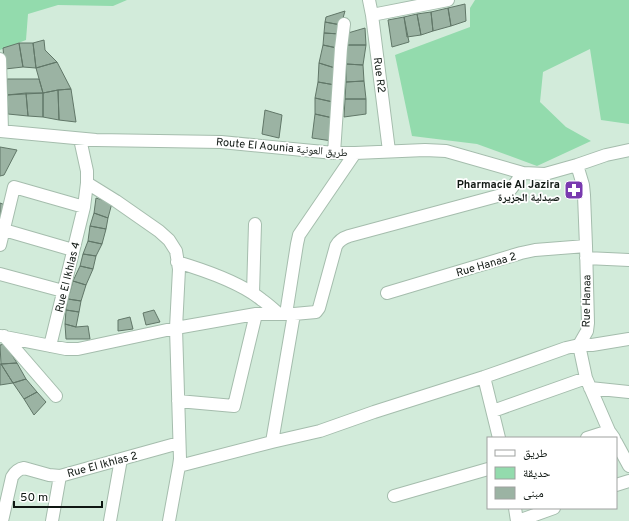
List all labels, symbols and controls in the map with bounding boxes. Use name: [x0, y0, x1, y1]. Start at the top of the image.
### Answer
street label: Rue R2: [370, 57, 388, 94]
street label: Route El Aounia طريق العونية: [215, 135, 348, 161]
place label: Pharmacie Al Jazira صيدلية الجزيرة: [457, 178, 560, 205]
pharmacy icon: Pharmacie Al Jazira صيدلية الجزيرة: [563, 179, 585, 201]
street label: Rue El Ikhlas 4: [52, 240, 84, 314]
street label: Rue Hanaa 2: [454, 250, 518, 280]
street label: Rue Hanaa: [580, 274, 594, 328]
legend: [487, 437, 617, 509]
text: طريق: [523, 446, 548, 462]
street label: Rue El Ikhlas 2: [66, 449, 139, 481]
text: حديقة: [523, 466, 551, 482]
scale bar: [14, 483, 102, 509]
text: مبنى: [523, 486, 544, 502]
text: 50 m: [20, 490, 48, 506]

